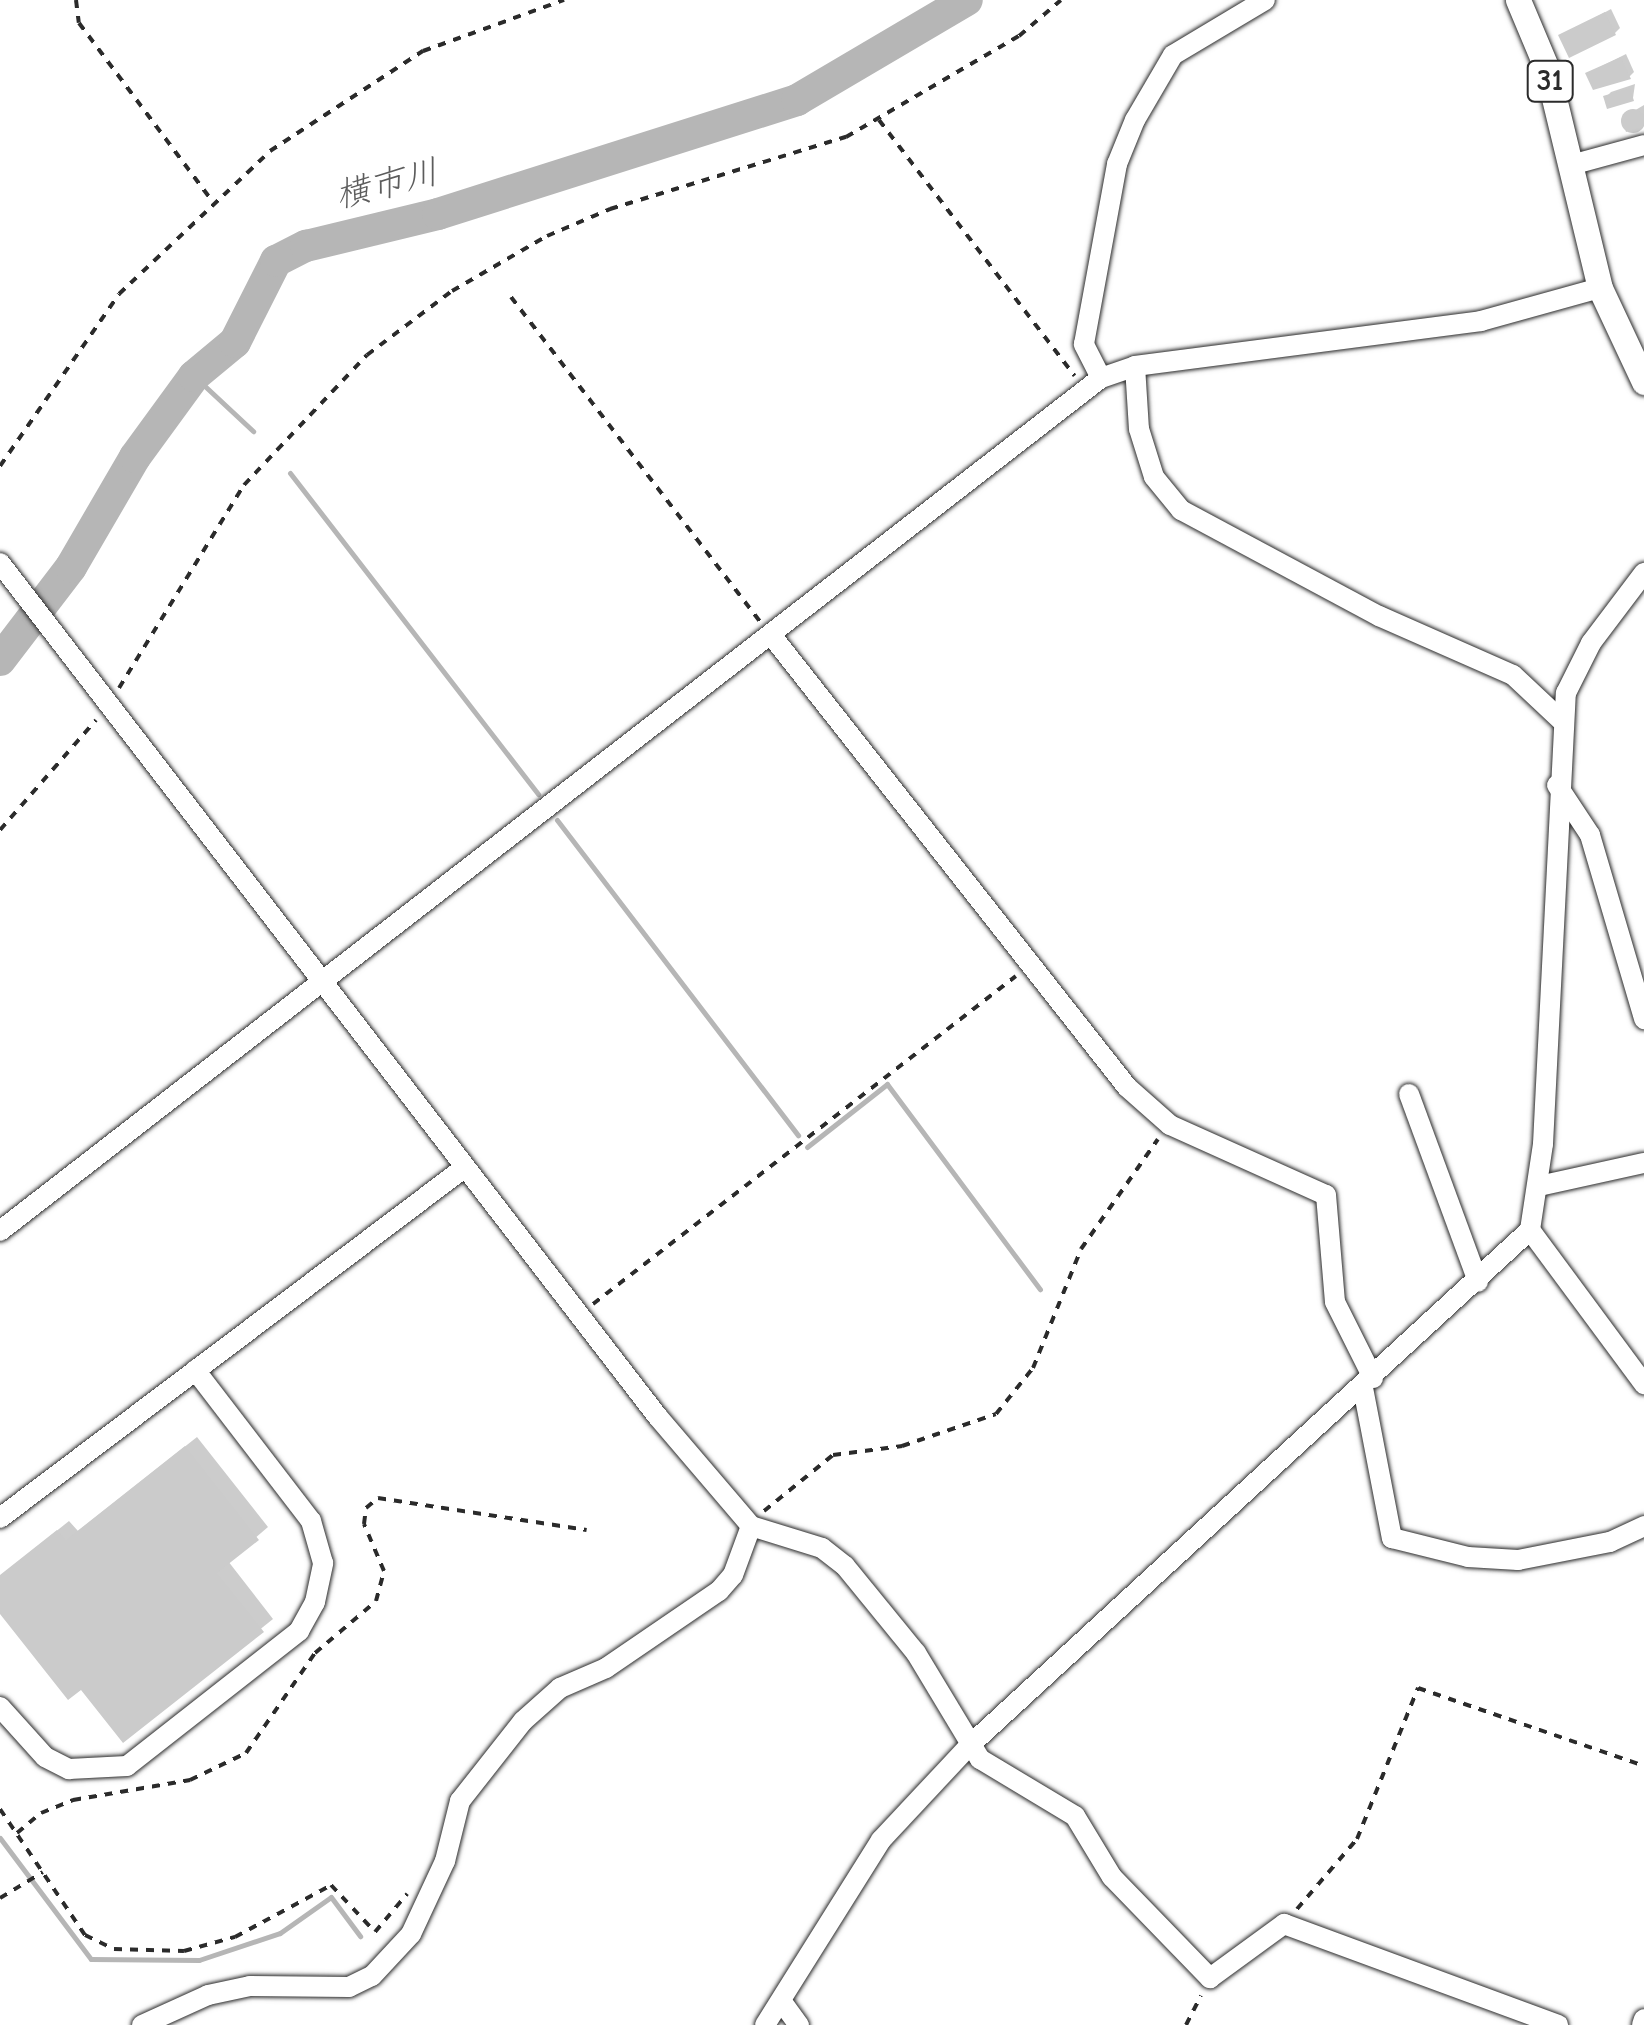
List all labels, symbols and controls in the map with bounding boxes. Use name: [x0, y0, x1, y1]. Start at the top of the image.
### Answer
road number: 31: [1525, 56, 1575, 106]
water label: 横市川: [331, 151, 443, 217]

